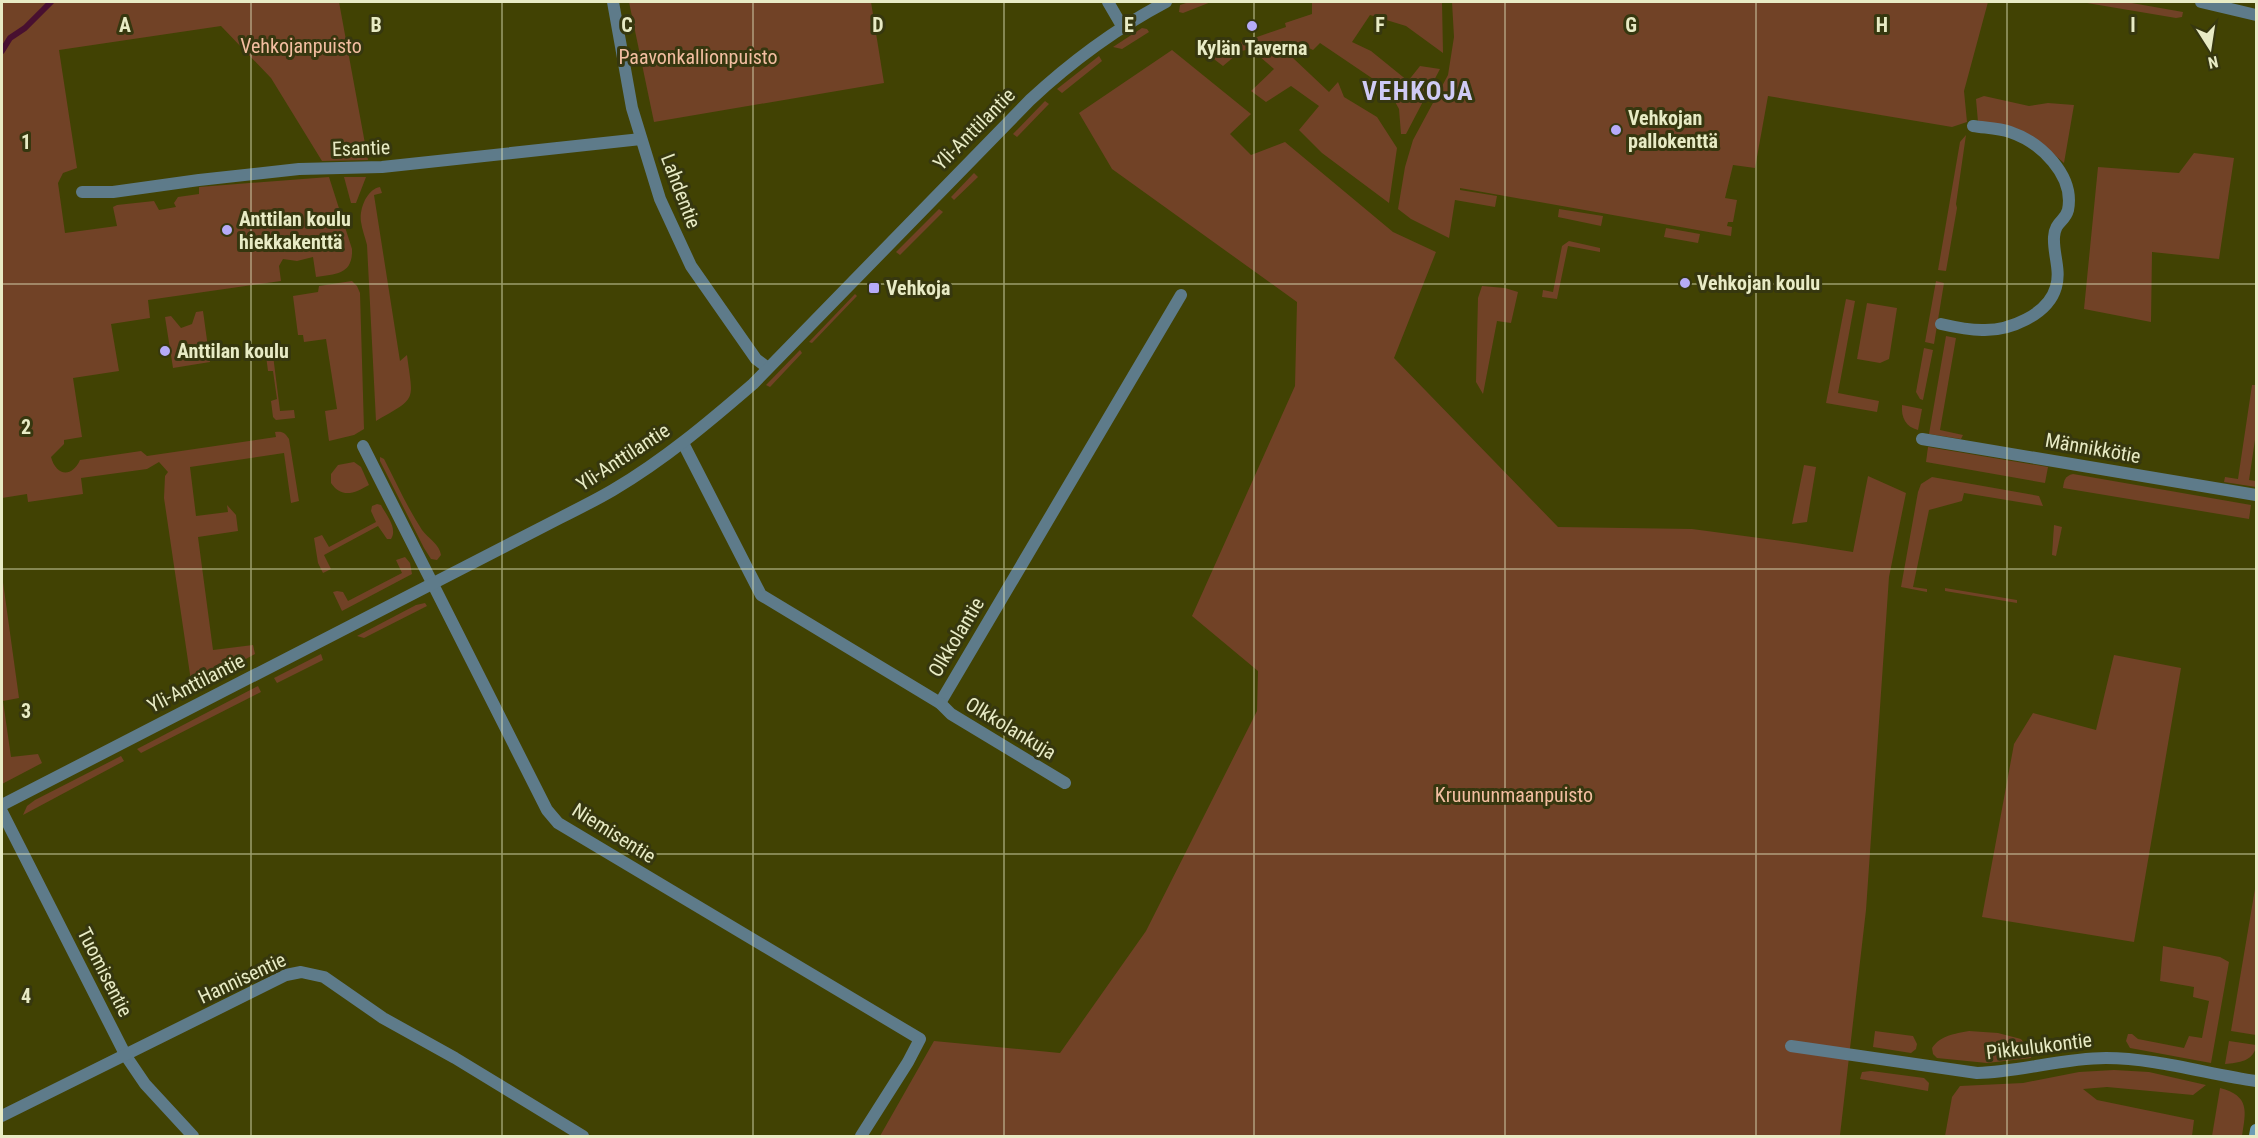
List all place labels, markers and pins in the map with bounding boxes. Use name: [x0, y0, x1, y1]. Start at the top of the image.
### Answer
marker: Kylän Taverna: [1245, 19, 1259, 33]
place label: Kylän Taverna: [1197, 36, 1307, 60]
place label: Vehkojan pallokenttä: [1628, 106, 1718, 153]
marker: Vehkojan pallokenttä: [1609, 123, 1623, 137]
place label: Anttilan koulu hiekkakenttä: [239, 207, 351, 254]
marker: Anttilan koulu hiekkakenttä: [220, 223, 234, 237]
place label: Vehkojan koulu: [1697, 271, 1820, 295]
place label: Vehkoja: [886, 276, 950, 300]
marker: Vehkojan koulu: [1678, 276, 1692, 290]
marker: Vehkoja: [867, 281, 881, 295]
place label: Anttilan koulu: [177, 339, 289, 363]
marker: Anttilan koulu: [158, 344, 172, 358]

